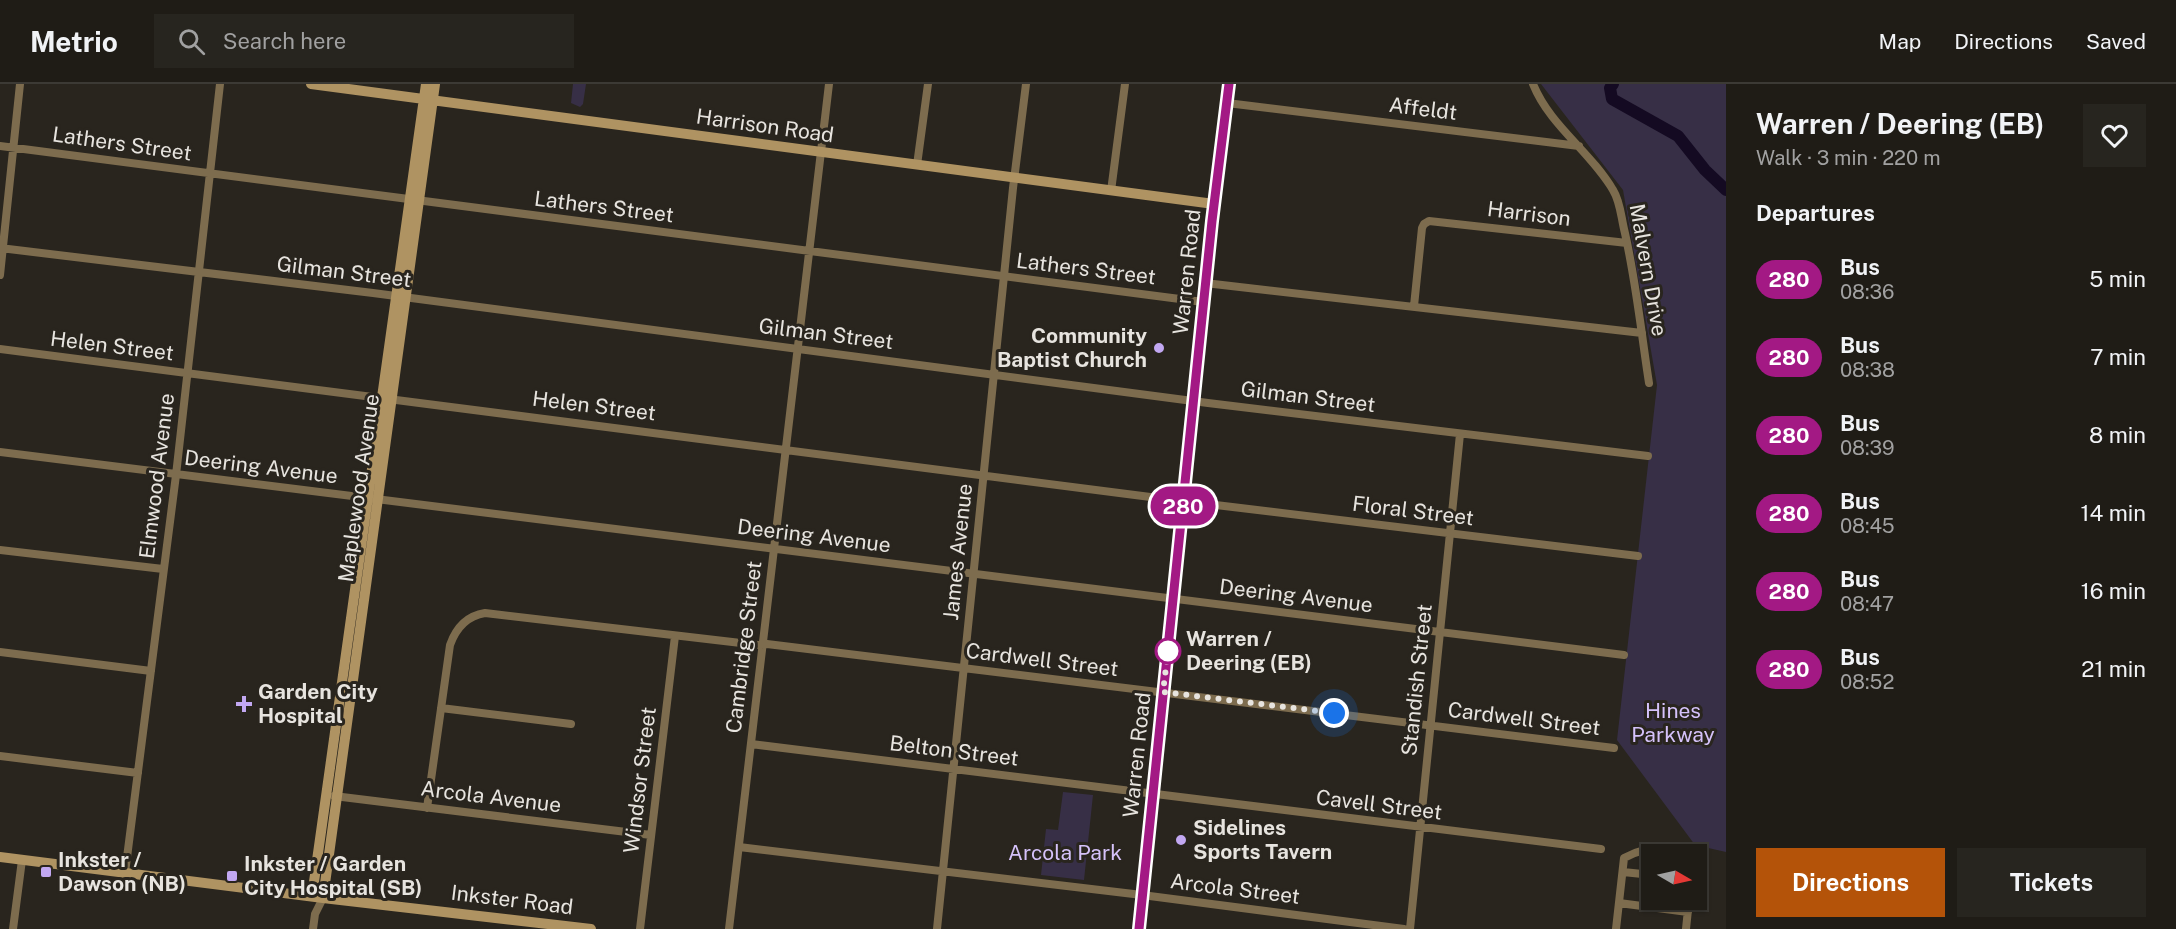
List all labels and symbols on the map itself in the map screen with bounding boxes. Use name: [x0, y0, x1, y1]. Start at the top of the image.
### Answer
street label: Affeldt: [1388, 92, 1458, 125]
street label: Harrison Road: [695, 103, 835, 148]
street label: Lathers Street: [51, 121, 193, 166]
street label: Lathers Street: [533, 186, 675, 227]
street label: Harrison: [1486, 196, 1572, 231]
street label: Malvern Drive: [1625, 202, 1672, 338]
street label: Warren Road: [1167, 208, 1206, 336]
street label: Lathers Street: [1015, 248, 1157, 289]
street label: Gilman Street: [275, 251, 413, 292]
street label: Gilman Street: [757, 313, 895, 354]
place label: Community Baptist Church: [997, 323, 1147, 372]
street label: Helen Street: [49, 326, 175, 365]
marker: Community Baptist Church: [1152, 341, 1166, 355]
street label: Gilman Street: [1239, 376, 1377, 417]
street label: Helen Street: [531, 386, 657, 425]
street label: Elmwood Avenue: [134, 392, 179, 560]
street label: Maplewood Avenue: [333, 392, 384, 584]
street label: Deering Avenue: [183, 445, 339, 488]
street label: James Avenue: [938, 482, 977, 622]
line badge: 280: [1148, 486, 1218, 526]
street label: Floral Street: [1351, 491, 1475, 530]
street label: Deering Avenue: [736, 514, 892, 557]
street label: Cambridge Street: [721, 559, 766, 735]
street label: Deering Avenue: [1218, 574, 1374, 617]
street label: Standish Street: [1396, 603, 1437, 757]
place label: Warren / Deering (EB): [1186, 626, 1312, 675]
street label: Cardwell Street: [964, 638, 1120, 681]
marker: Warren / Deering (EB): [1155, 638, 1181, 664]
place label: Garden City Hospital: [258, 679, 378, 728]
street label: Warren Road: [1117, 691, 1156, 819]
marker: Garden City Hospital: [235, 695, 253, 713]
street label: Cardwell Street: [1446, 697, 1602, 740]
your location: [1319, 698, 1349, 728]
park label: Hines Parkway: [1631, 698, 1715, 747]
street label: Windsor Street: [618, 705, 661, 854]
street label: Belton Street: [888, 730, 1020, 771]
street label: Arcola Avenue: [419, 775, 563, 818]
street label: Cavell Street: [1315, 784, 1443, 825]
place label: Sidelines Sports Tavern: [1193, 815, 1332, 864]
marker: Sidelines Sports Tavern: [1174, 833, 1188, 847]
park label: Arcola Park: [1008, 840, 1122, 865]
north arrow: [1641, 844, 1707, 910]
place label: Inkster / Dawson (NB): [58, 847, 186, 896]
place label: Inkster / Garden City Hospital (SB): [244, 851, 422, 900]
marker: Inkster / Dawson (NB): [39, 865, 53, 879]
street label: Arcola Street: [1169, 868, 1301, 909]
marker: Inkster / Garden City Hospital (SB): [225, 869, 239, 883]
street label: Inkster Road: [450, 880, 575, 919]

